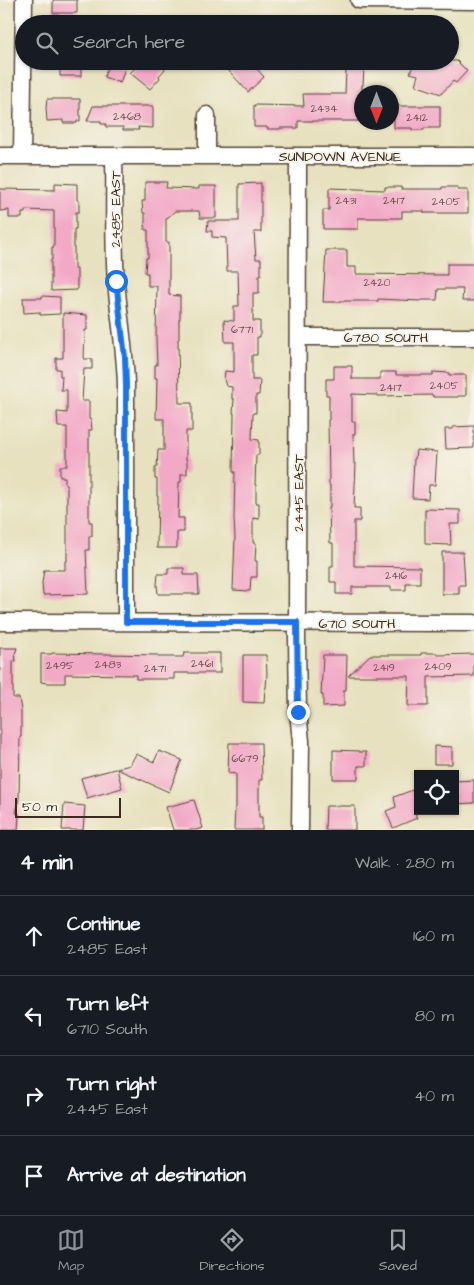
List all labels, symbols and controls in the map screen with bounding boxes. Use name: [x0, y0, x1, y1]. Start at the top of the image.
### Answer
search box: [15, 15, 459, 70]
icon: search: [33, 29, 61, 57]
text: Search here: [73, 29, 185, 56]
north arrow: [354, 85, 399, 130]
house number: 2434: [311, 101, 338, 116]
house number: 2468: [113, 109, 141, 124]
house number: 2412: [406, 110, 428, 125]
street label: SUNDOWN AVENUE: [279, 147, 402, 167]
street label: 2485 EAST: [106, 170, 126, 248]
house number: 2431: [336, 193, 357, 208]
house number: 2417: [383, 193, 405, 208]
house number: 2405: [432, 194, 460, 209]
route start: [105, 270, 128, 293]
house number: 2420: [363, 275, 391, 290]
house number: 6771: [231, 322, 254, 337]
street label: 6780 SOUTH: [344, 328, 429, 348]
house number: 2405: [430, 378, 458, 393]
house number: 2417: [380, 380, 402, 395]
street label: 2445 EAST: [289, 454, 309, 532]
house number: 2416: [385, 568, 407, 583]
street label: 6710 SOUTH: [318, 614, 396, 634]
house number: 2461: [191, 656, 214, 671]
house number: 2483: [95, 657, 122, 672]
house number: 2495: [46, 658, 74, 673]
house number: 2409: [425, 659, 451, 674]
house number: 2419: [373, 660, 395, 675]
house number: 2471: [144, 661, 167, 676]
route end: [287, 701, 310, 724]
house number: 6679: [232, 751, 258, 766]
map controls: [414, 770, 459, 815]
button: locate: [414, 770, 459, 815]
scale bar: [15, 795, 121, 818]
text: 50 m: [22, 797, 57, 817]
text: 4 min: [20, 848, 73, 877]
text: Walk · 280 m: [355, 852, 454, 874]
text: Continue: [67, 911, 141, 938]
icon: ahead: [20, 922, 48, 950]
text: 160 m: [413, 925, 454, 947]
text: 2485 East: [67, 938, 147, 960]
text: Turn left: [67, 991, 148, 1018]
icon: left: [20, 1002, 48, 1030]
text: 80 m: [415, 1005, 454, 1027]
text: 6710 South: [67, 1018, 147, 1040]
text: Turn right: [67, 1071, 156, 1098]
icon: right: [20, 1082, 48, 1110]
text: 40 m: [414, 1085, 454, 1107]
text: 2445 East: [67, 1098, 148, 1120]
icon: arrive: [20, 1162, 48, 1190]
text: Arrive at destination: [67, 1162, 246, 1189]
tab: Map: [57, 1226, 85, 1276]
tab: Directions: [199, 1226, 264, 1276]
tab: Saved: [379, 1226, 417, 1276]

